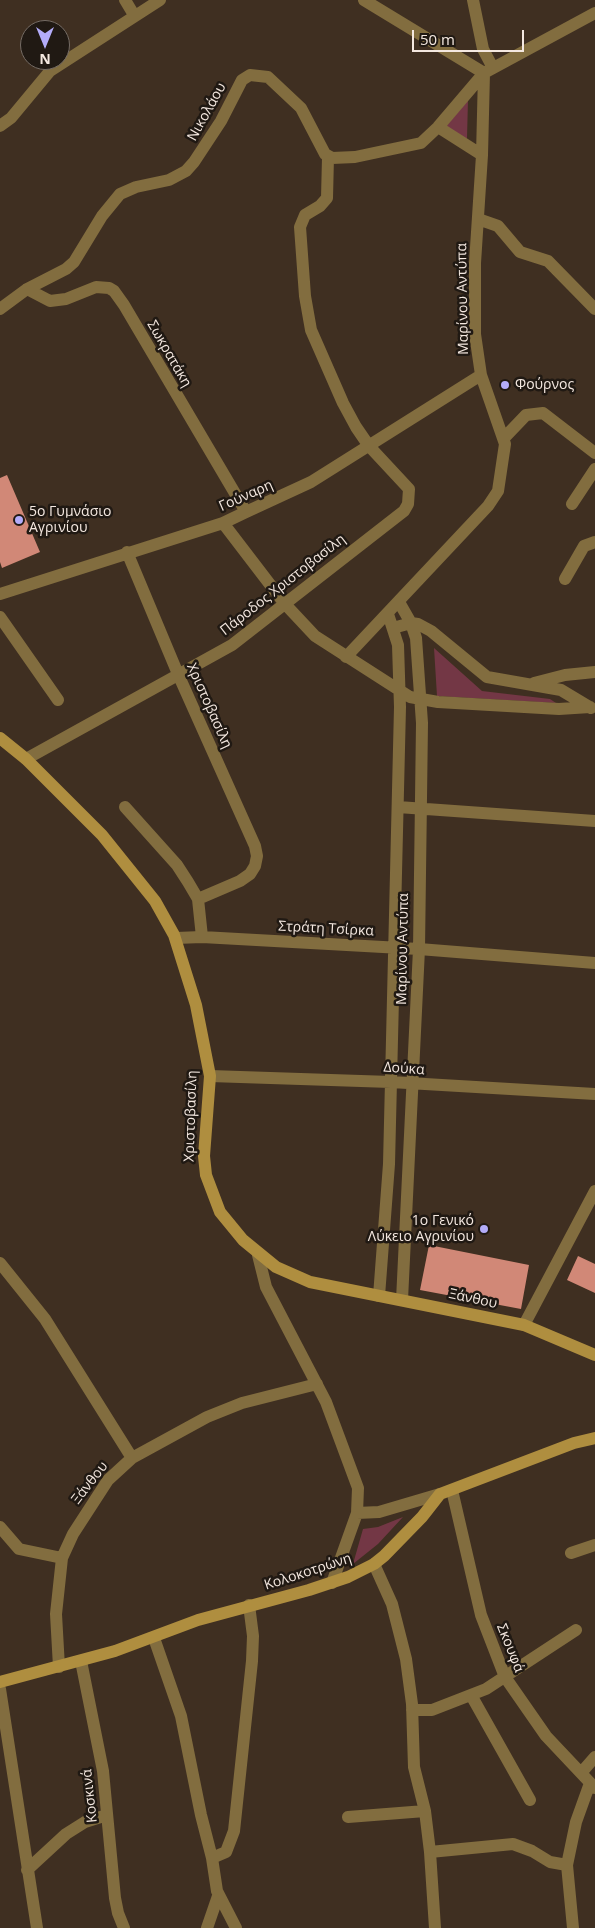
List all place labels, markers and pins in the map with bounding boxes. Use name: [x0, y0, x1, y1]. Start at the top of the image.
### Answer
place label: Φούρνος: [515, 377, 574, 393]
marker: Φούρνος: [499, 379, 511, 391]
place label: 5ο Γυμνάσιο Αγρινίου: [29, 504, 111, 536]
marker: 5ο Γυμνάσιο Αγρινίου: [13, 514, 25, 526]
place label: 1ο Γενικό Λύκειο Αγρινίου: [368, 1213, 474, 1246]
marker: 1ο Γενικό Λύκειο Αγρινίου: [478, 1223, 490, 1235]

